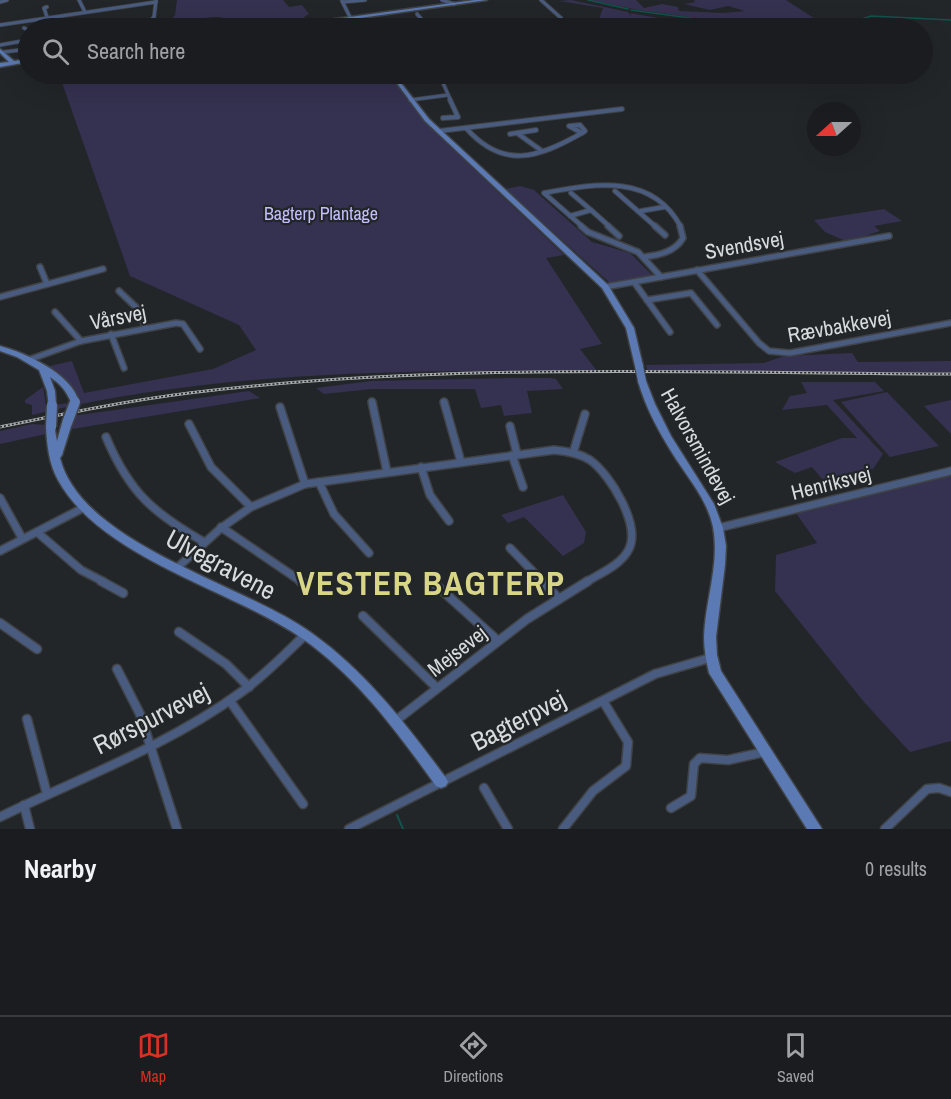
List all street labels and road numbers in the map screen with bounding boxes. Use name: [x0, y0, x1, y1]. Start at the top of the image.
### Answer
street label: Svendsvej: [702, 224, 786, 266]
street label: Vårsvej: [88, 297, 148, 337]
street label: Rævbakkevej: [785, 303, 893, 349]
street label: Halvorsmindevej: [654, 383, 742, 509]
street label: Henriksvej: [788, 459, 874, 507]
street label: Ulvegravene: [160, 520, 282, 608]
street label: Mejsevej: [421, 619, 493, 683]
street label: Rørspurvevej: [87, 674, 215, 762]
street label: Bagterpvej: [465, 681, 571, 759]

